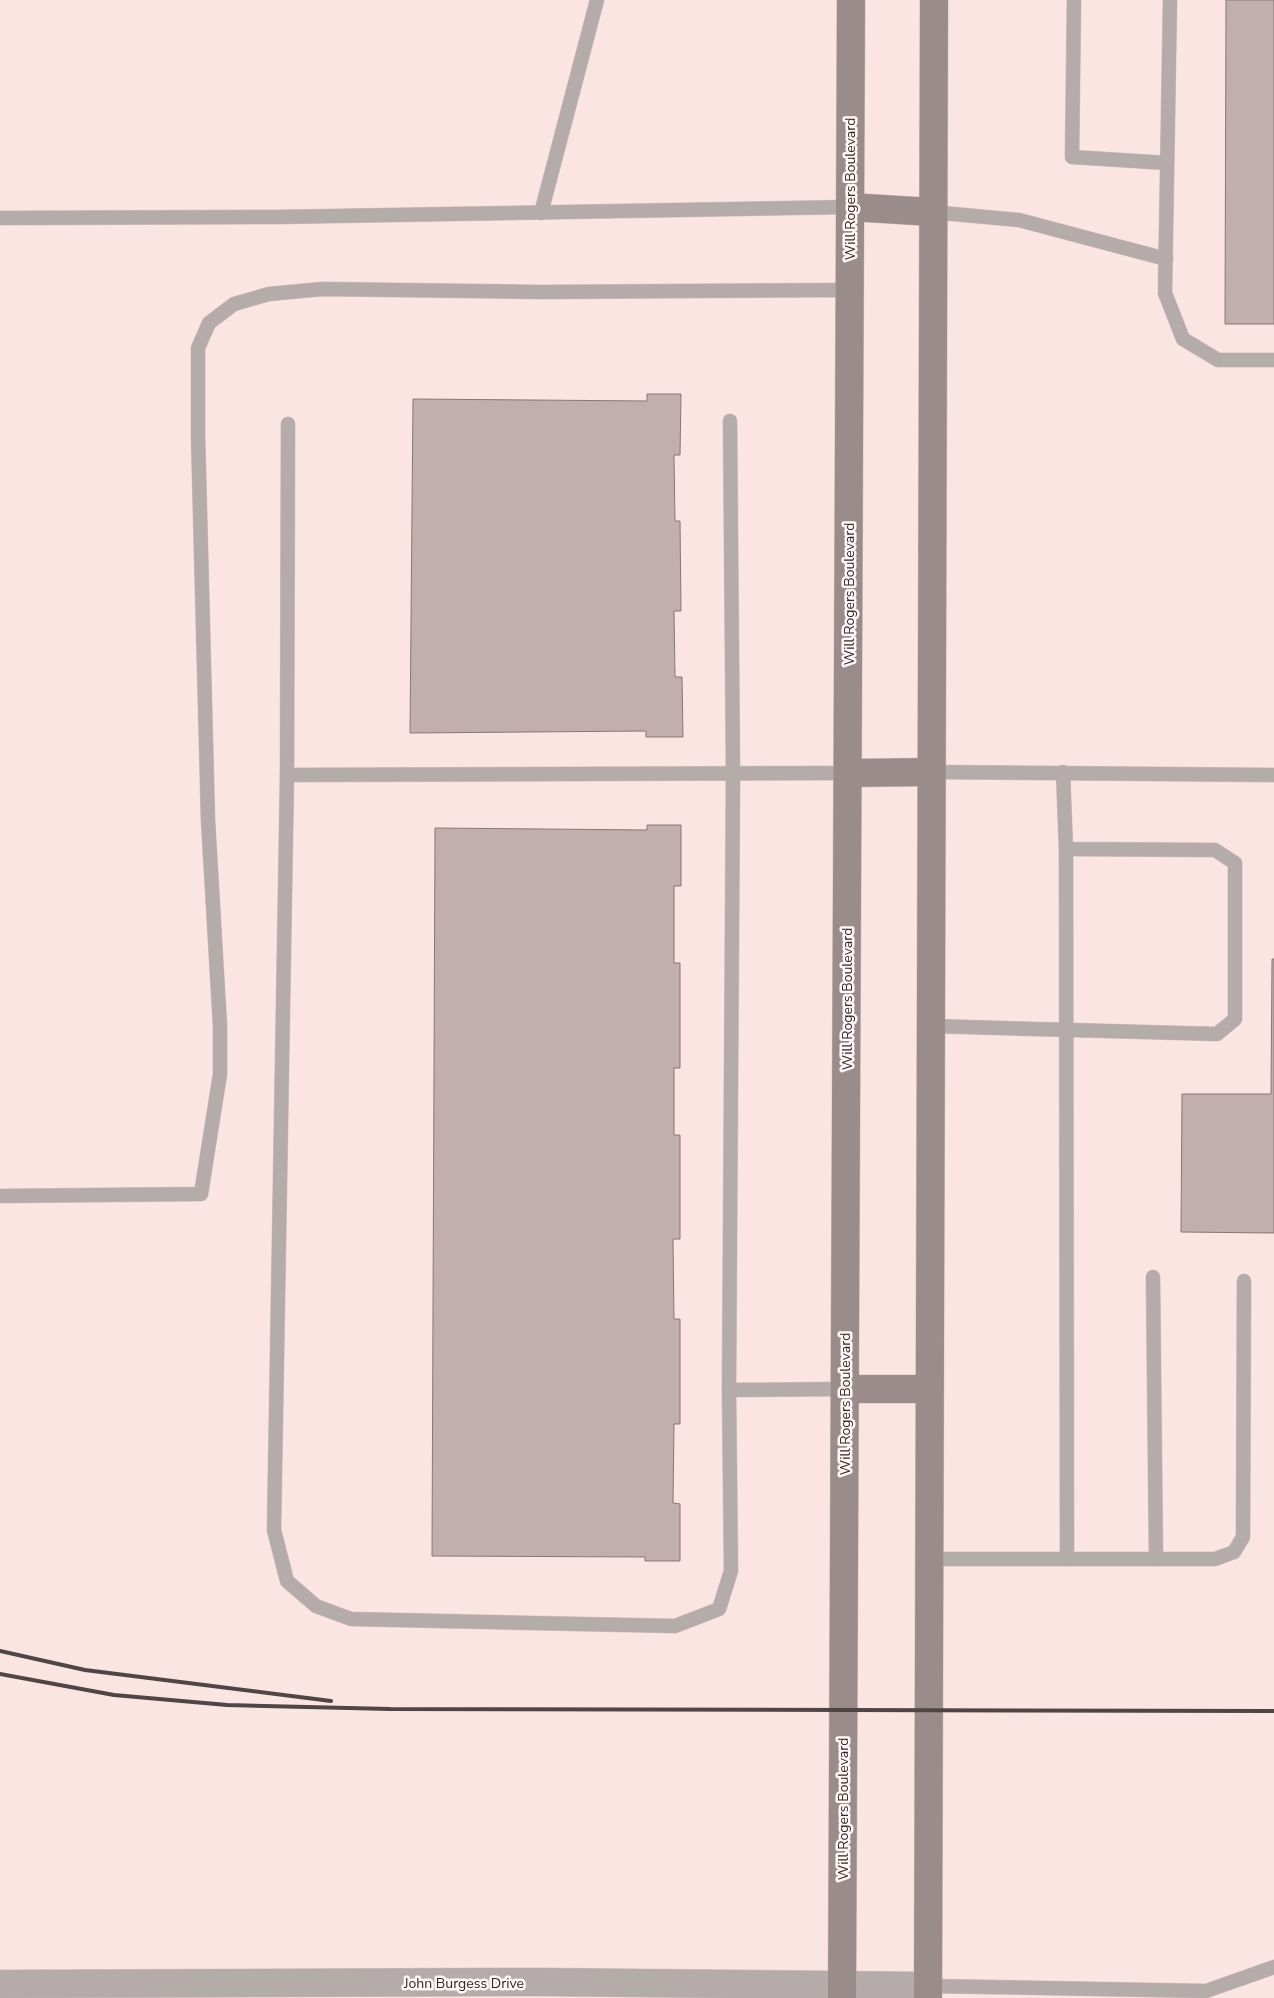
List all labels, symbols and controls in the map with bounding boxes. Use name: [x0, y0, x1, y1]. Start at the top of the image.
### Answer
street label: Will Rogers Boulevard: [841, 118, 860, 260]
street label: Will Rogers Boulevard: [840, 523, 859, 665]
street label: Will Rogers Boulevard: [838, 928, 857, 1070]
street label: Will Rogers Boulevard: [836, 1333, 855, 1475]
street label: Will Rogers Boulevard: [834, 1738, 853, 1880]
street label: John Burgess Drive: [403, 1974, 524, 1993]

